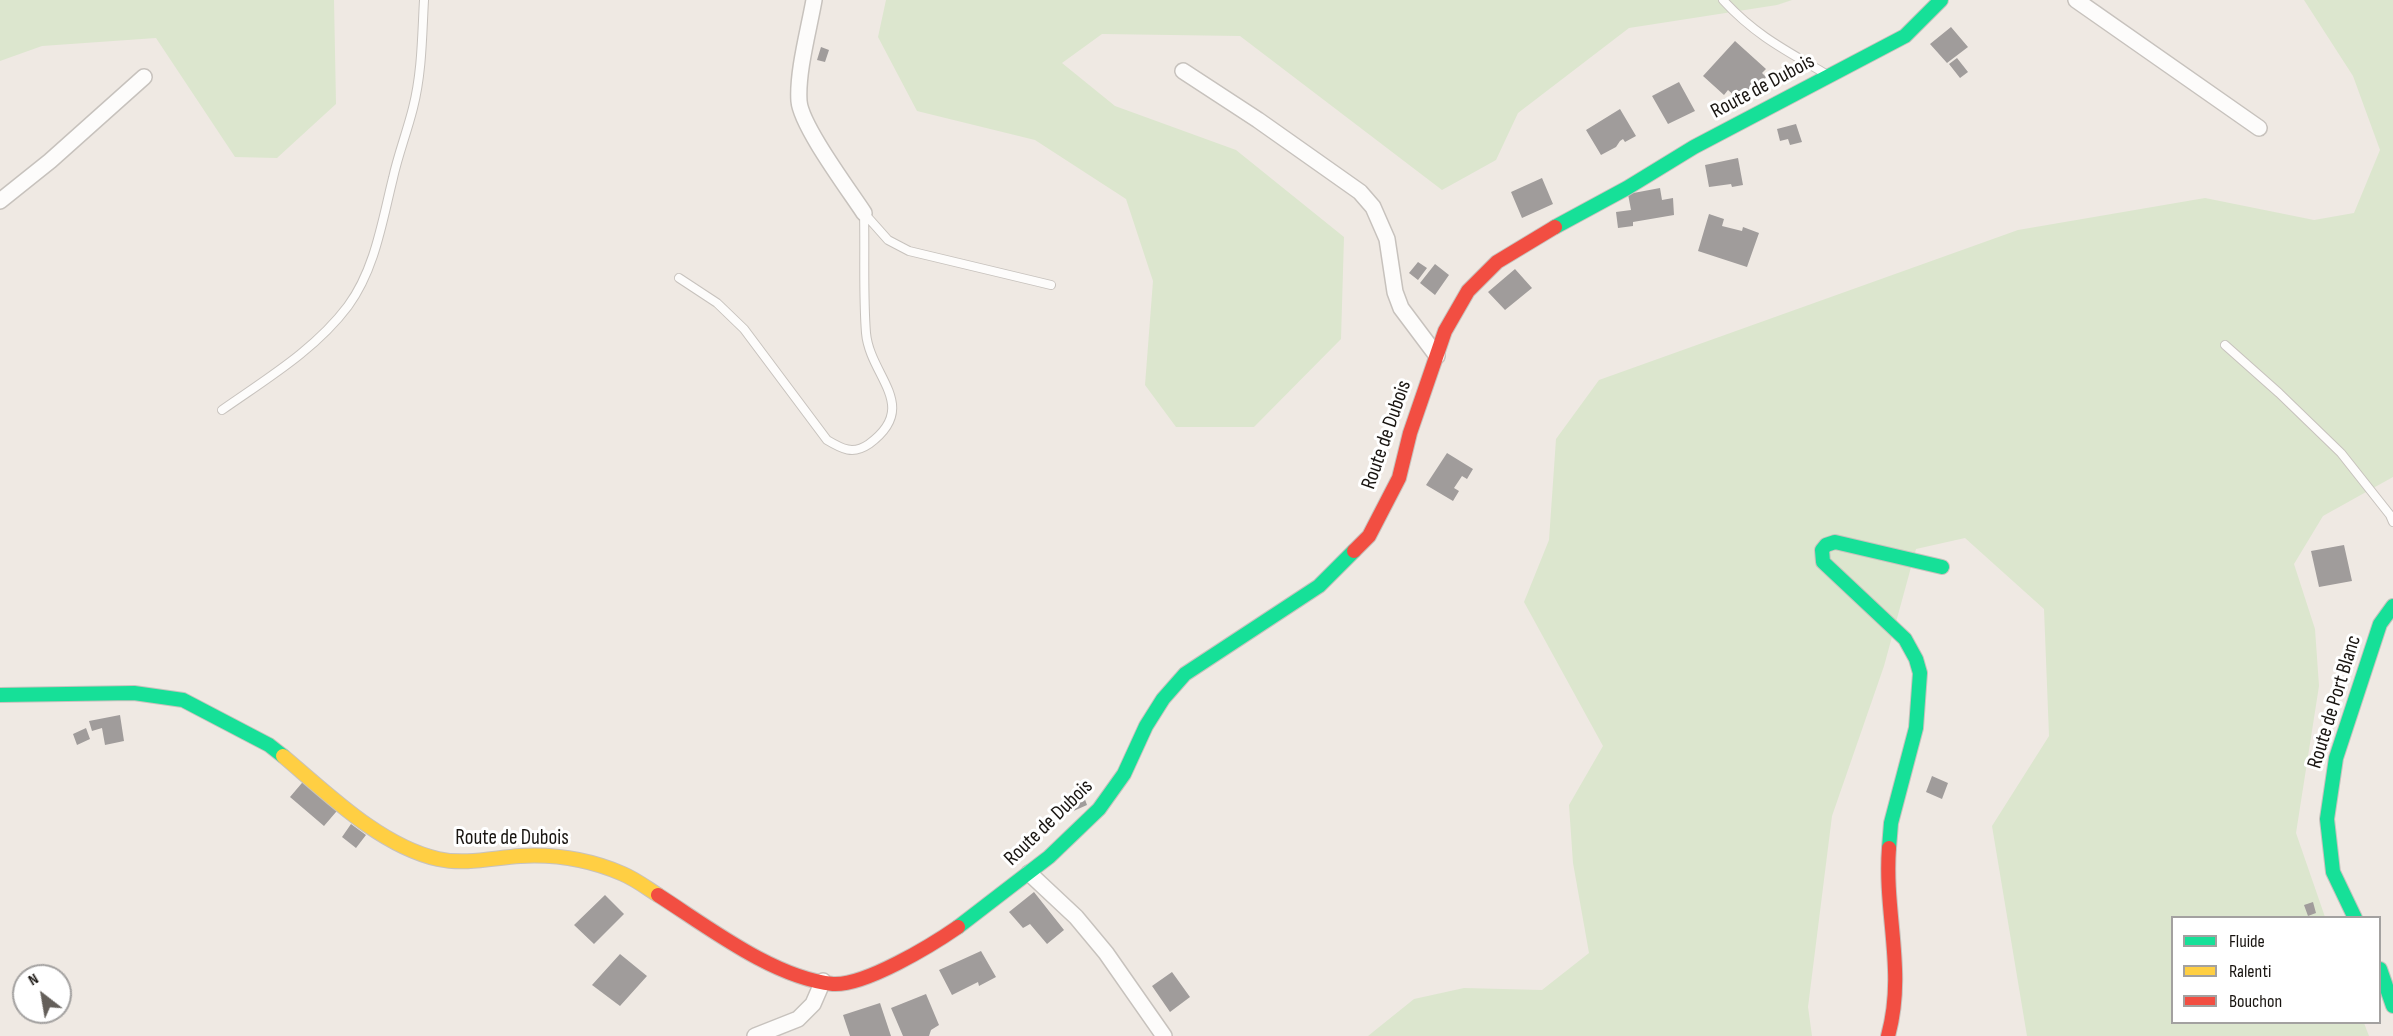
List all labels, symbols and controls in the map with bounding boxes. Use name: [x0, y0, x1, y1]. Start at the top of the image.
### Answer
street label: Route de Dubois: [1707, 49, 1819, 125]
street label: Route de Dubois: [1357, 377, 1417, 493]
street label: Route de Port Blanc: [2303, 632, 2367, 772]
street label: Route de Dubois: [999, 775, 1099, 871]
street label: Route de Dubois: [455, 826, 569, 852]
legend: [2171, 916, 2381, 1024]
text: Fluide: [2229, 931, 2265, 952]
text: Ralenti: [2229, 961, 2271, 982]
north arrow: [12, 964, 72, 1024]
text: N: [25, 970, 42, 990]
text: Bouchon: [2229, 991, 2282, 1012]

